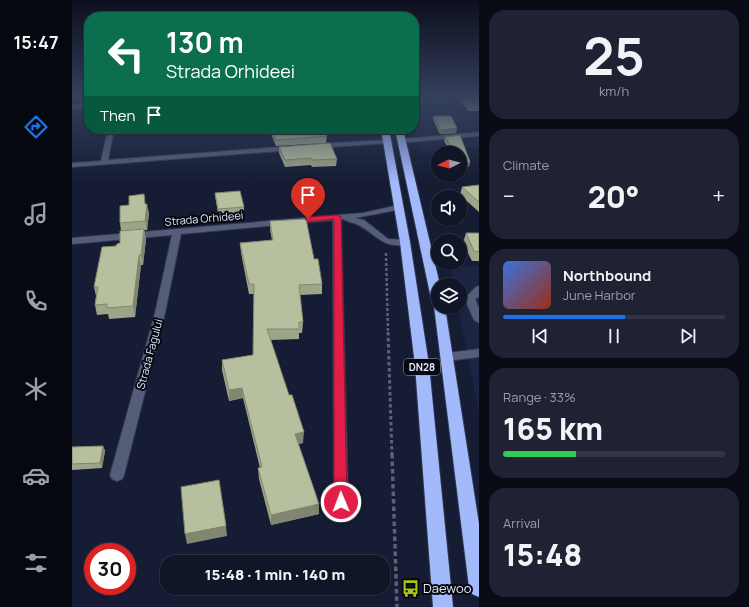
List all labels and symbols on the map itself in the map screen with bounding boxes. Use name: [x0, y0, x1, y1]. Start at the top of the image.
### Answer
north arrow: [431, 146, 467, 182]
pin: [291, 178, 325, 219]
street label: Strada Orhideei: [164, 207, 244, 229]
street label: Strada Fagului: [132, 317, 166, 391]
road number: DN28: [404, 359, 440, 375]
position arrow: [320, 481, 362, 523]
speed limit sign: 30: [84, 543, 136, 595]
bus stop icon: Daewoo: [400, 578, 420, 598]
place label: Daewoo: [423, 579, 472, 597]

